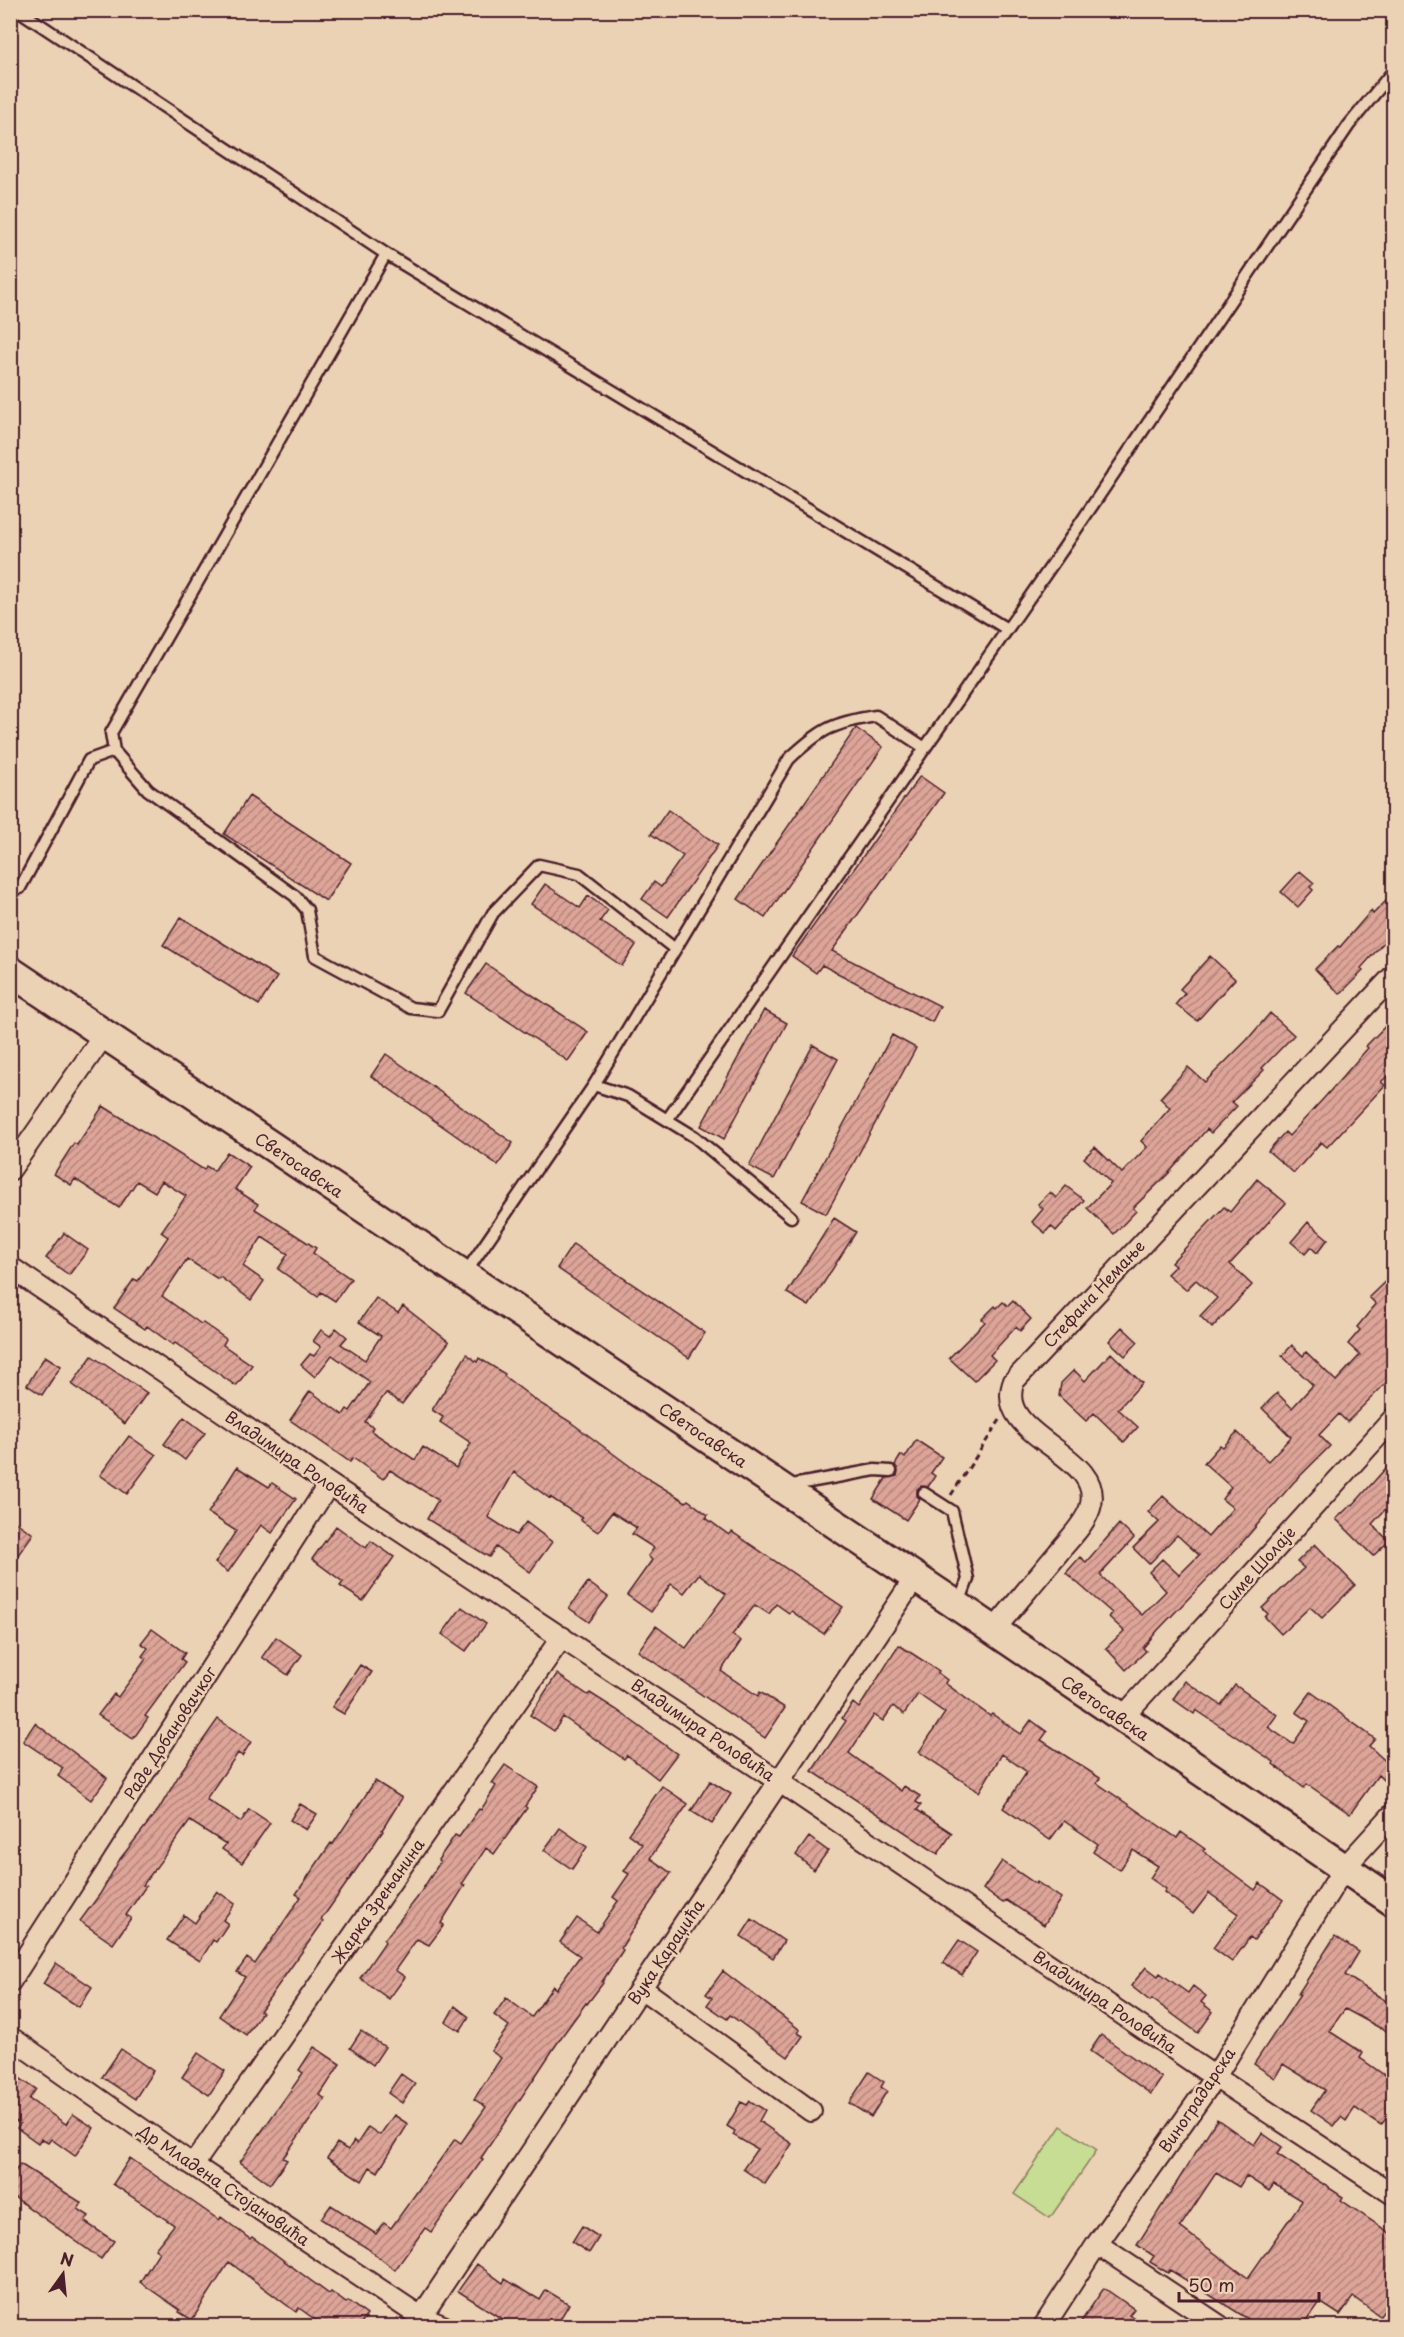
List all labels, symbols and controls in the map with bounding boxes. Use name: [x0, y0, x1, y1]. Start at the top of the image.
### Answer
street label: Светосавска: [251, 1126, 349, 1203]
street label: Стефана Немање: [1037, 1234, 1150, 1353]
street label: Светосавска: [655, 1396, 753, 1473]
street label: Владимира Роловића: [221, 1404, 374, 1518]
street label: Симе Шолаје: [1212, 1520, 1300, 1615]
street label: Раде Добановачког: [117, 1660, 222, 1804]
street label: Светосавска: [1057, 1669, 1155, 1746]
street label: Владимира Роловића: [627, 1672, 780, 1786]
street label: Жарка Зрењанина: [325, 1833, 429, 1968]
street label: Вука Караџића: [621, 1894, 709, 2009]
street label: Владимира Роловића: [1029, 1944, 1182, 2058]
street label: Виноградарска: [1152, 2042, 1240, 2157]
street label: Др Младена Стојановића: [133, 2117, 315, 2251]
north arrow: [33, 2244, 93, 2304]
text: N: [58, 2245, 76, 2272]
scale bar: [1179, 2265, 1318, 2303]
text: 50 m: [1188, 2271, 1235, 2298]

